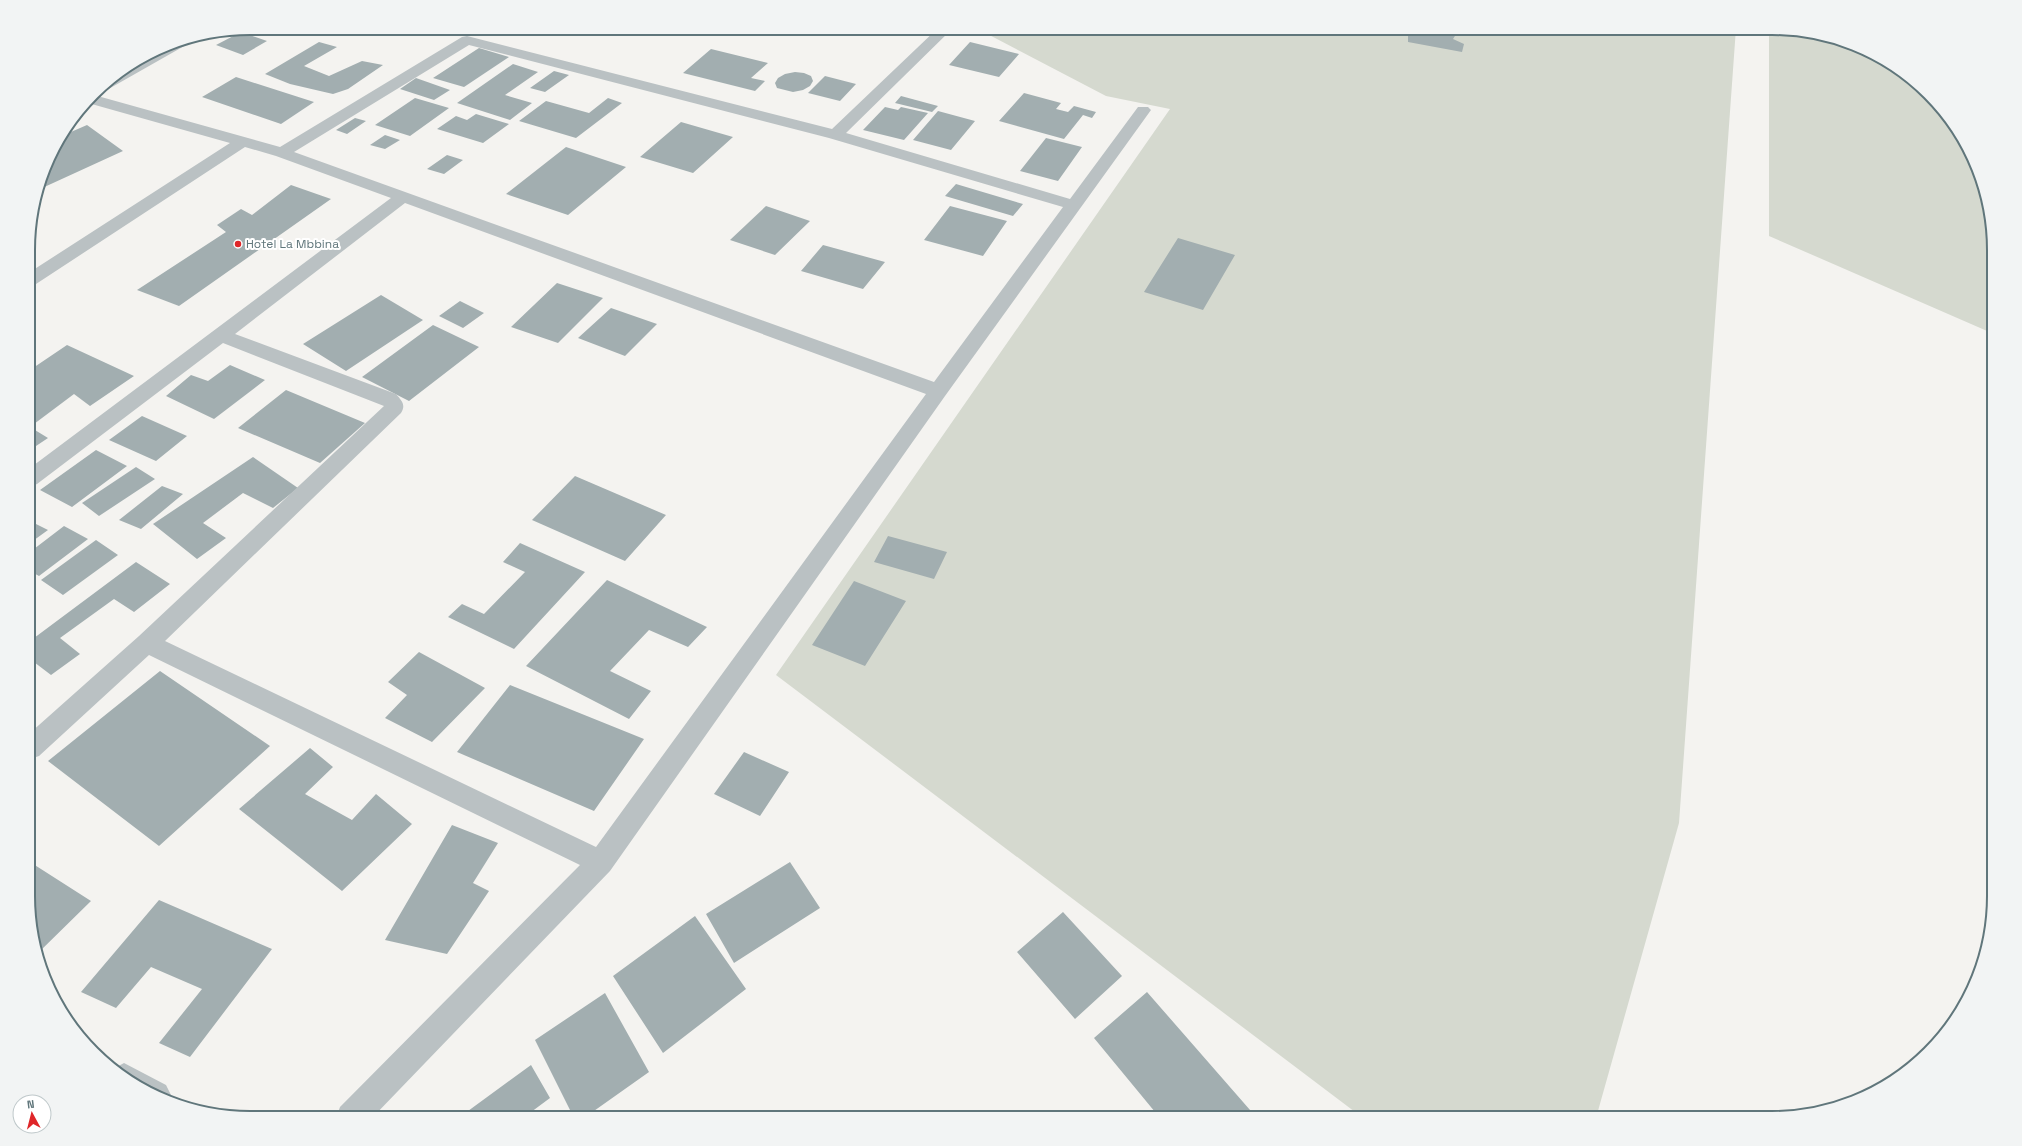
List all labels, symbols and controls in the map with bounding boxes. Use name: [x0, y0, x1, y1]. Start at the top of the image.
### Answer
place label: Hotel La Mbbina: [246, 236, 339, 252]
marker: Hotel La Mbbina: [233, 239, 243, 249]
north arrow: [12, 1094, 52, 1134]
text: N: [26, 1097, 35, 1111]

